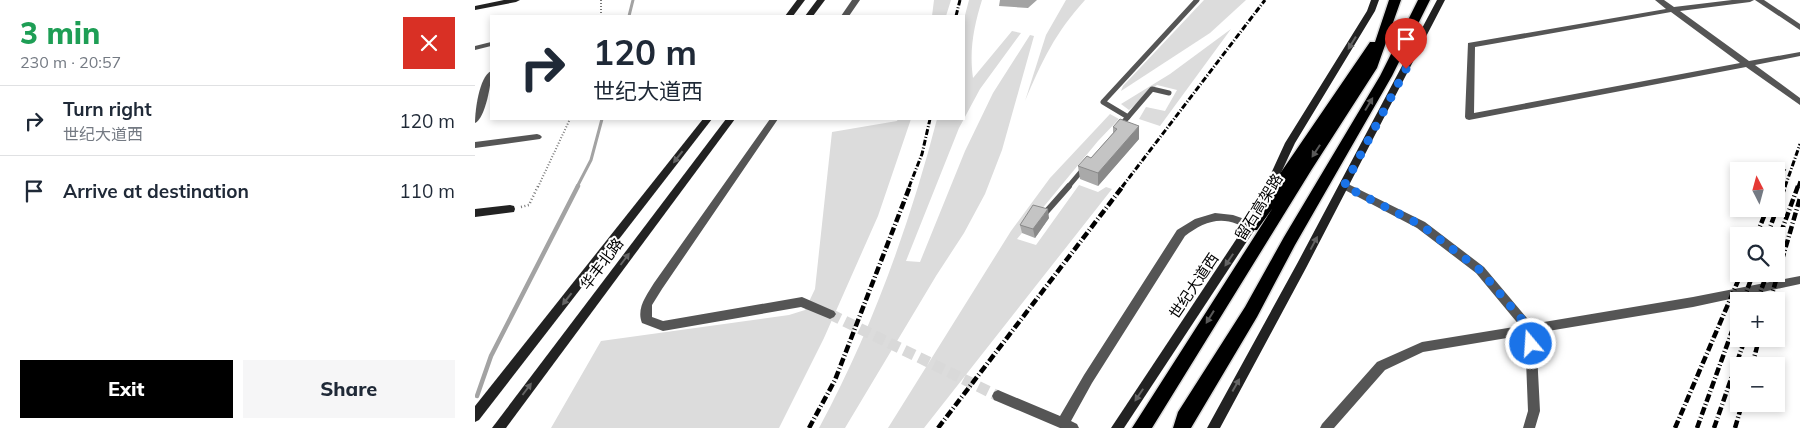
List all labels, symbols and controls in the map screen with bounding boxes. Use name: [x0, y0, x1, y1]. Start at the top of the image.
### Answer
text: 3 min: [20, 14, 100, 52]
button: close: [403, 17, 455, 69]
pin: [1385, 18, 1427, 69]
icon: arrive: [1392, 25, 1420, 53]
text: 120 m: [593, 30, 697, 74]
icon: right: [510, 35, 575, 100]
one-way arrow: [1347, 36, 1356, 49]
text: 230 m · 20:57: [20, 52, 121, 72]
text: 世纪大道西: [593, 77, 703, 105]
text: Turn right: [63, 97, 152, 121]
one-way arrow: [1365, 98, 1374, 111]
icon: right: [20, 107, 48, 135]
text: 120 m: [399, 109, 455, 133]
text: 世纪大道西: [63, 124, 143, 144]
one-way arrow: [1311, 144, 1321, 157]
one-way arrow: [672, 150, 683, 163]
north arrow: [1730, 162, 1785, 218]
map controls: [1730, 162, 1785, 412]
street label: 留石高架路: [1231, 170, 1287, 244]
icon: arrive: [20, 177, 48, 205]
text: Arrive at destination: [63, 179, 249, 203]
text: 110 m: [399, 179, 455, 203]
button: search: [1730, 227, 1785, 282]
street label: 华丰北路: [576, 234, 627, 293]
one-way arrow: [1310, 235, 1318, 250]
street label: 世纪大道西: [1165, 249, 1222, 322]
one-way arrow: [619, 253, 630, 266]
one-way arrow: [1224, 253, 1234, 267]
one-way arrow: [562, 292, 572, 306]
button: +: [1730, 292, 1785, 347]
one-way arrow: [1206, 311, 1215, 324]
position arrow: [1504, 317, 1556, 369]
button: −: [1730, 357, 1785, 412]
button: Exit: [20, 360, 233, 418]
button: Share: [243, 360, 455, 418]
one-way arrow: [1232, 378, 1240, 393]
one-way arrow: [522, 382, 532, 396]
one-way arrow: [1134, 389, 1144, 402]

